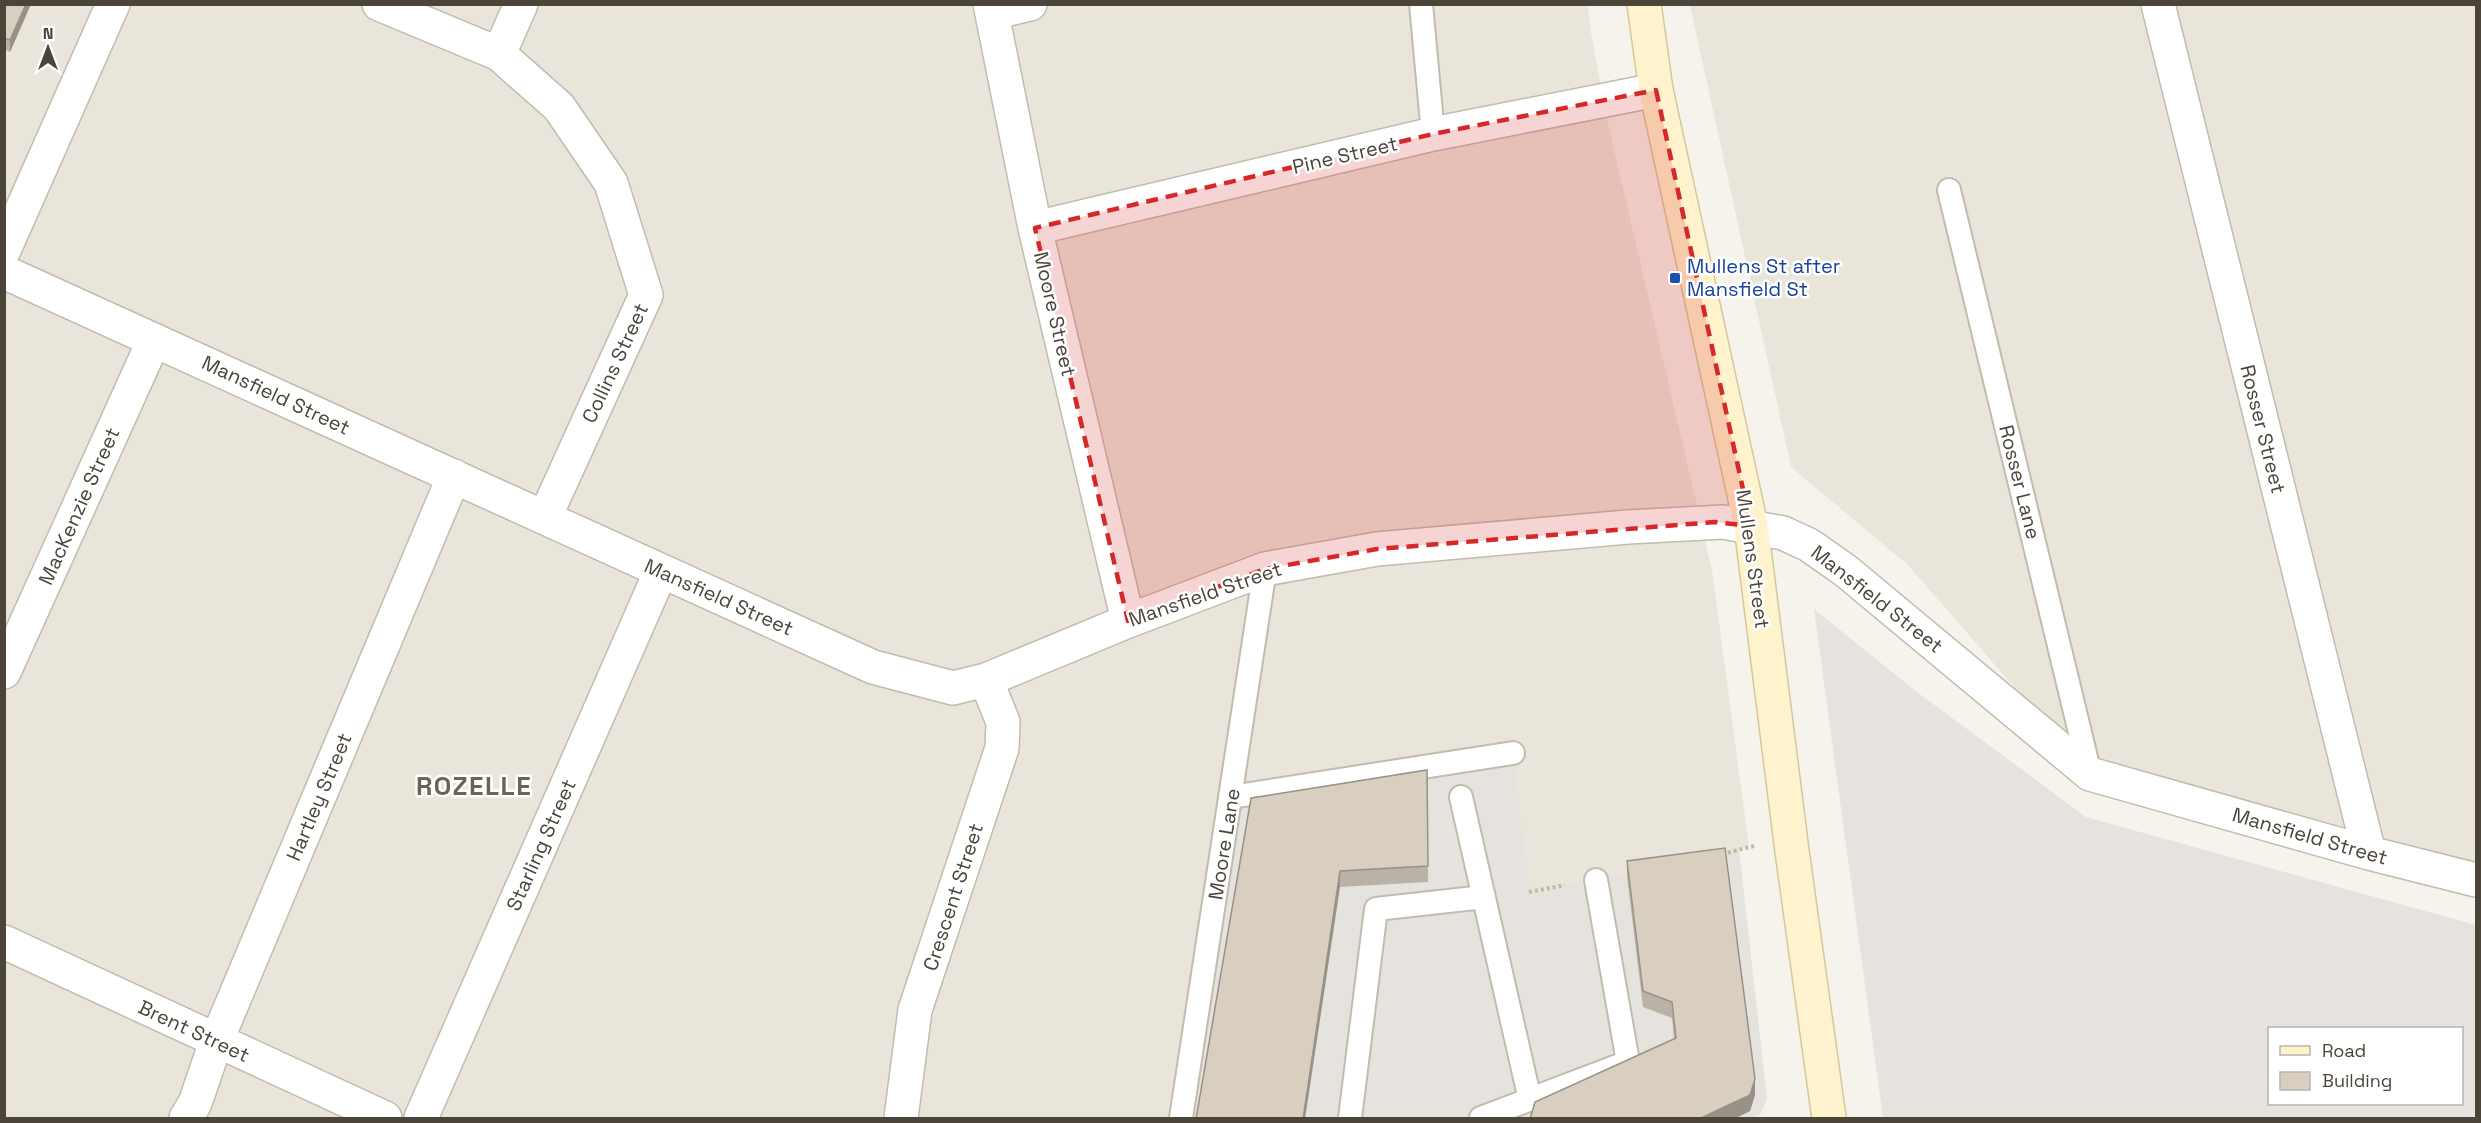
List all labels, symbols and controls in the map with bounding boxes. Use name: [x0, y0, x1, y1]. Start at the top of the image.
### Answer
north arrow: [18, 18, 78, 78]
text: N: [43, 23, 53, 44]
street label: Pine Street: [1290, 130, 1400, 180]
street label: Moore Street: [1028, 249, 1082, 379]
place label: Mullens St after Mansfield St: [1687, 253, 1840, 302]
marker: Mullens St after Mansfield St: [1668, 271, 1682, 285]
street label: Collins Street: [576, 299, 654, 427]
street label: Mansfield Street: [198, 349, 354, 441]
street label: Rosser Street: [2234, 362, 2292, 496]
street label: Rosser Lane: [1993, 422, 2047, 542]
street label: MacKenzie Street: [33, 423, 125, 589]
street label: Mullens Street: [1730, 488, 1776, 630]
street label: Mansfield Street: [1806, 539, 1948, 659]
street label: Mansfield Street: [640, 552, 798, 642]
street label: Mansfield Street: [1125, 556, 1285, 632]
street label: Hartley Street: [280, 729, 358, 865]
district label: ROZELLE: [416, 769, 532, 803]
street label: Starling Street: [500, 775, 582, 915]
street label: Moore Lane: [1202, 786, 1246, 902]
street label: Mansfield Street: [2229, 801, 2391, 871]
street label: Crescent Street: [917, 820, 989, 974]
street label: Brent Street: [134, 994, 254, 1068]
legend: [2268, 1027, 2463, 1105]
text: Road: [2322, 1039, 2366, 1062]
text: Building: [2322, 1069, 2392, 1092]

